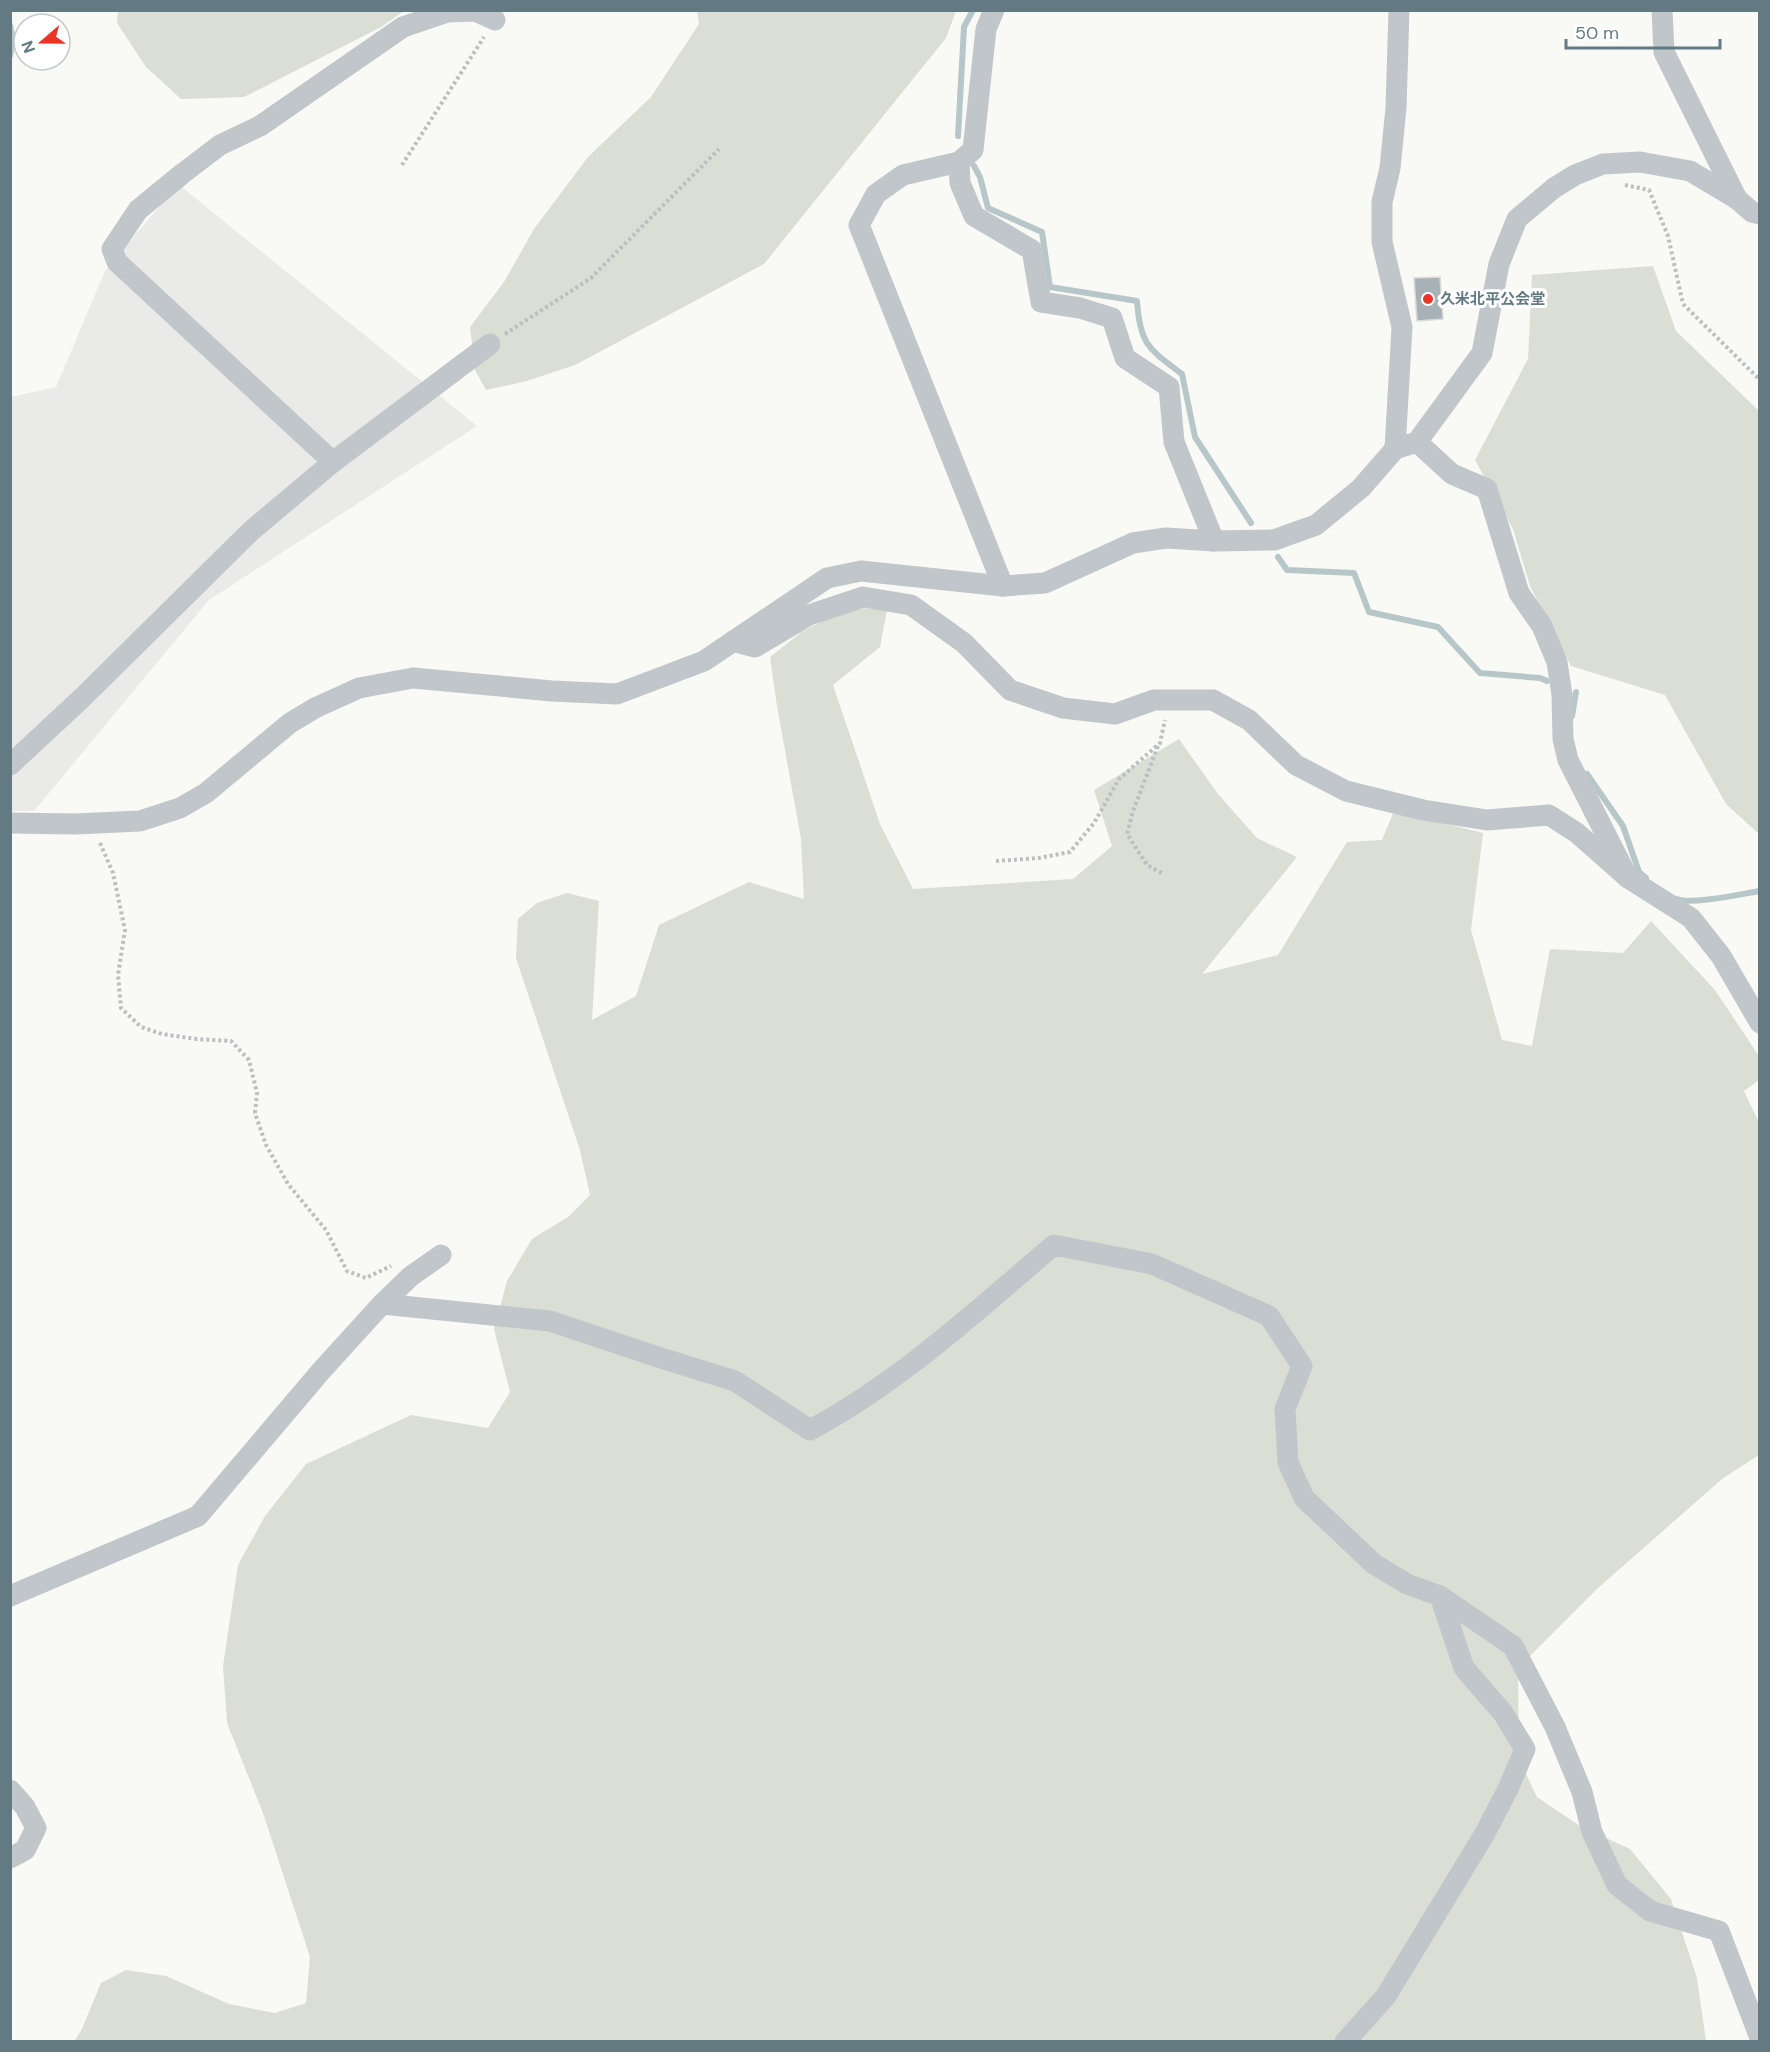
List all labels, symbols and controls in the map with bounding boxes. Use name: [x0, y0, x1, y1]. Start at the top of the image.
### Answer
north arrow: [12, 12, 72, 72]
scale bar: [1566, 12, 1720, 50]
text: 50 m: [1575, 21, 1619, 45]
text: N: [17, 38, 40, 56]
place label: 久米北平公会堂: [1440, 289, 1545, 309]
marker: 久米北平公会堂: [1421, 292, 1435, 306]

